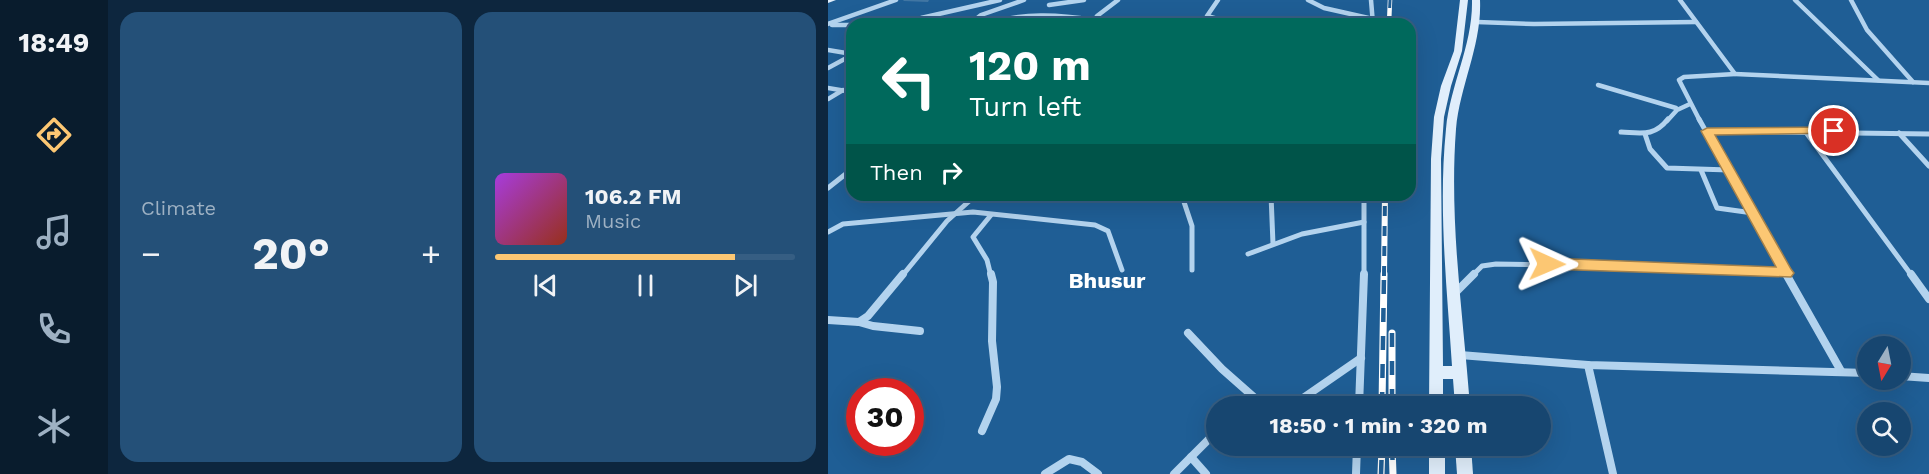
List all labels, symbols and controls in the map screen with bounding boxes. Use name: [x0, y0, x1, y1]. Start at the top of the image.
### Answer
text: 18:49: [19, 27, 89, 59]
text: 120 m: [969, 41, 1091, 90]
icon: left: [870, 42, 948, 120]
text: Turn left: [969, 91, 1081, 123]
pin: [1808, 105, 1859, 156]
icon: directions: [33, 114, 75, 156]
icon: arrive: [1817, 114, 1850, 147]
icon: right: [935, 156, 968, 189]
text: Then: [870, 160, 923, 185]
text: 106.2 FM: [585, 184, 681, 209]
text: Climate: [141, 196, 216, 220]
text: Music: [585, 209, 641, 233]
icon: music: [33, 211, 75, 253]
text: 20°: [252, 227, 330, 280]
position arrow: [1515, 232, 1579, 296]
text: −: [141, 234, 161, 273]
text: +: [421, 234, 441, 273]
district label: Bhusur: [1068, 268, 1146, 293]
icon: previous: [529, 269, 562, 302]
icon: pause: [629, 269, 662, 302]
icon: next: [729, 269, 762, 302]
icon: phone: [33, 308, 75, 350]
north arrow: [1857, 336, 1911, 390]
map controls: [1857, 336, 1911, 456]
speed limit sign: 30: [846, 378, 924, 456]
button: search: [1857, 402, 1911, 456]
icon: climate: [33, 405, 75, 447]
text: 18:50 · 1 min · 320 m: [1270, 413, 1487, 438]

